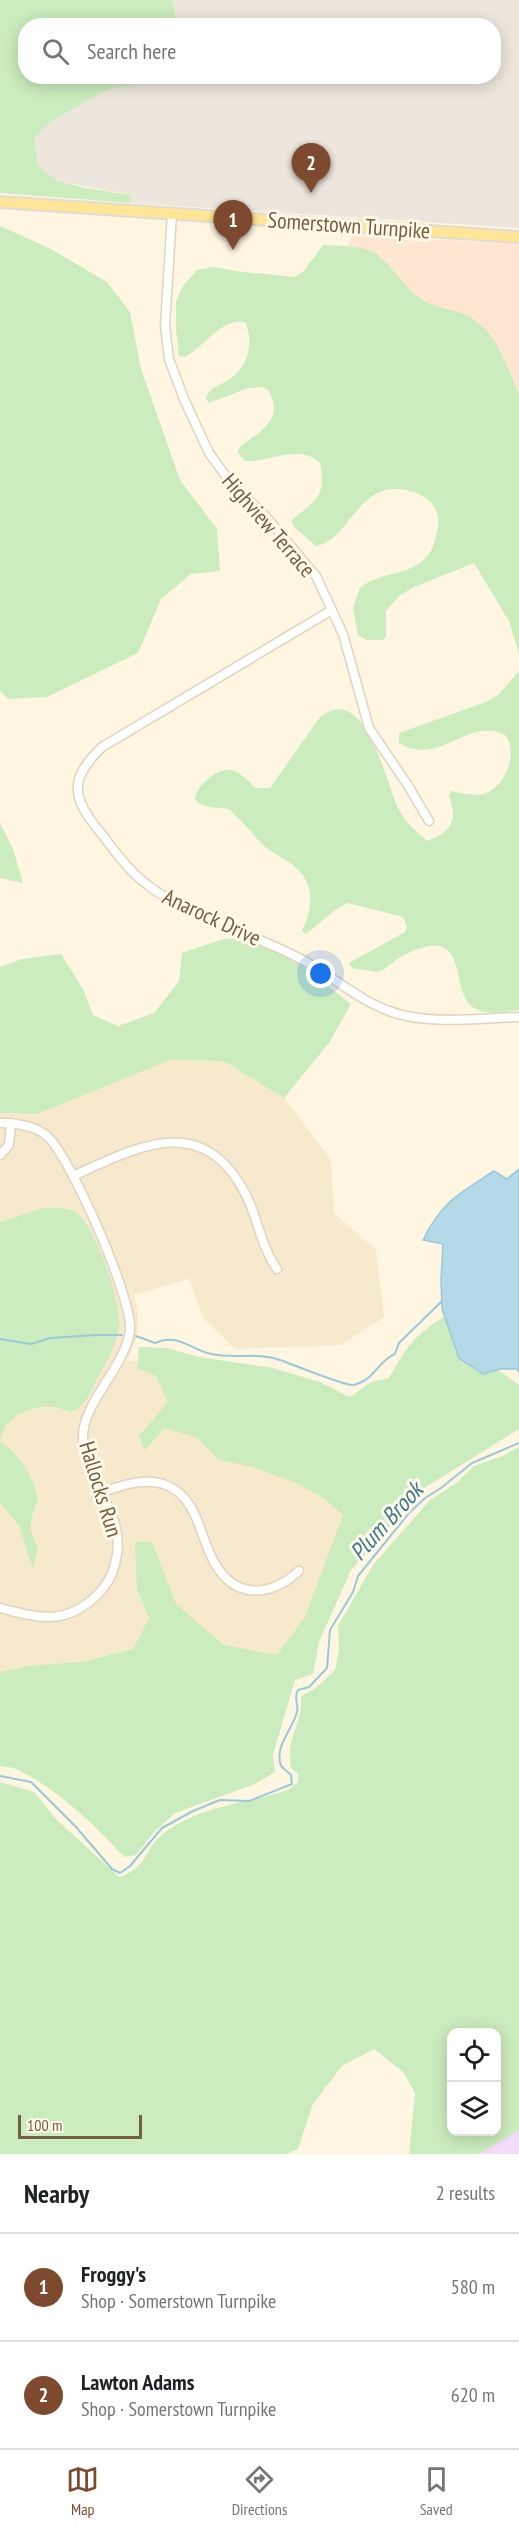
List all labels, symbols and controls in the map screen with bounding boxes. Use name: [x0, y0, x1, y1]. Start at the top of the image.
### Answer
search box: [18, 18, 501, 84]
icon: search: [39, 35, 72, 68]
text: Search here: [87, 37, 176, 65]
pin: 2: [292, 144, 330, 193]
pin: 1: [214, 200, 252, 250]
street label: Somerstown Turnpike: [267, 205, 431, 245]
street label: Highview Terrace: [216, 467, 322, 583]
street label: Anarock Drive: [159, 882, 265, 952]
your location: [306, 959, 335, 988]
street label: Hallocks Run: [73, 1438, 129, 1540]
water label: Plum Brook: [343, 1473, 431, 1567]
map controls: [447, 2028, 501, 2136]
button: locate: [447, 2028, 501, 2082]
button: layers: [447, 2082, 501, 2136]
scale bar: [18, 2112, 142, 2140]
text: 100 m: [27, 2115, 62, 2135]
text: Nearby: [24, 2177, 89, 2210]
text: 2 results: [436, 2180, 495, 2206]
text: Froggy's: [81, 2260, 146, 2288]
text: 1: [39, 2274, 48, 2300]
text: 580 m: [451, 2274, 495, 2300]
text: Shop · Somerstown Turnpike: [81, 2288, 276, 2314]
text: Lawton Adams: [81, 2368, 194, 2396]
text: 2: [39, 2382, 48, 2408]
text: 620 m: [451, 2382, 495, 2408]
text: Shop · Somerstown Turnpike: [81, 2396, 276, 2422]
tab: Map: [66, 2463, 99, 2519]
tab: Directions: [232, 2463, 287, 2519]
tab: Saved: [420, 2463, 453, 2519]

